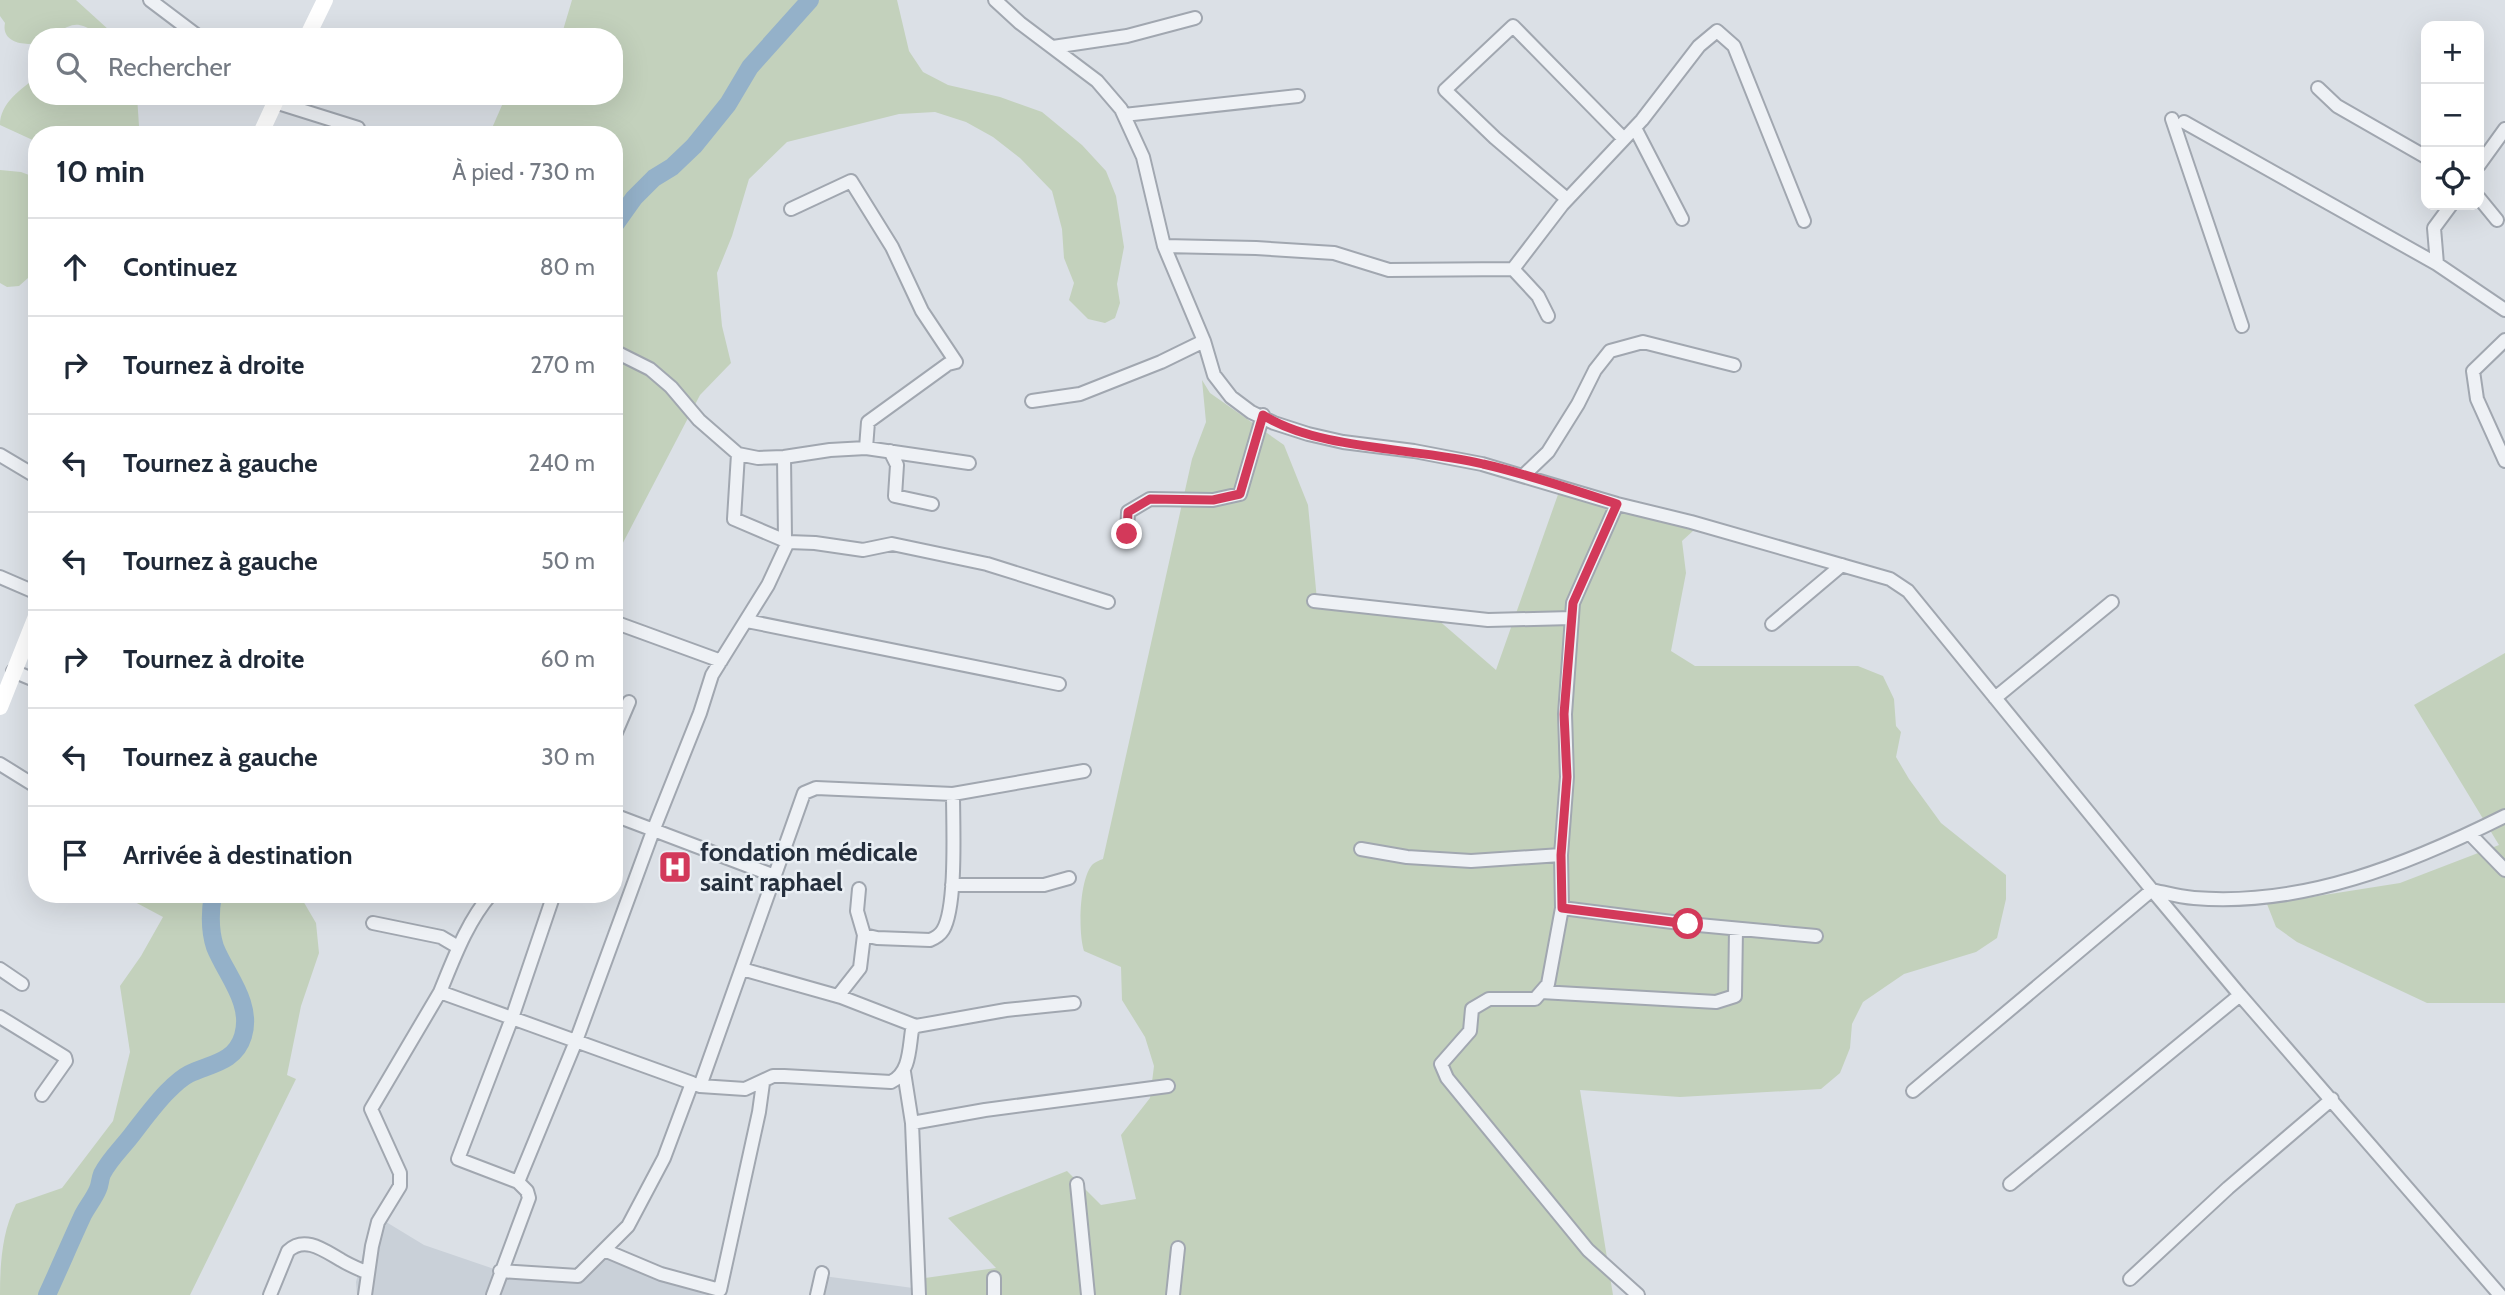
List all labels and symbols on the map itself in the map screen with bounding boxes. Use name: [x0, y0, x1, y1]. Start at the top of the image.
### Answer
route end: [1111, 518, 1142, 549]
place label: fondation médicale saint raphael: [700, 836, 918, 898]
hospital icon: fondation médicale saint raphael: [656, 848, 694, 886]
route start: [1672, 908, 1703, 939]

